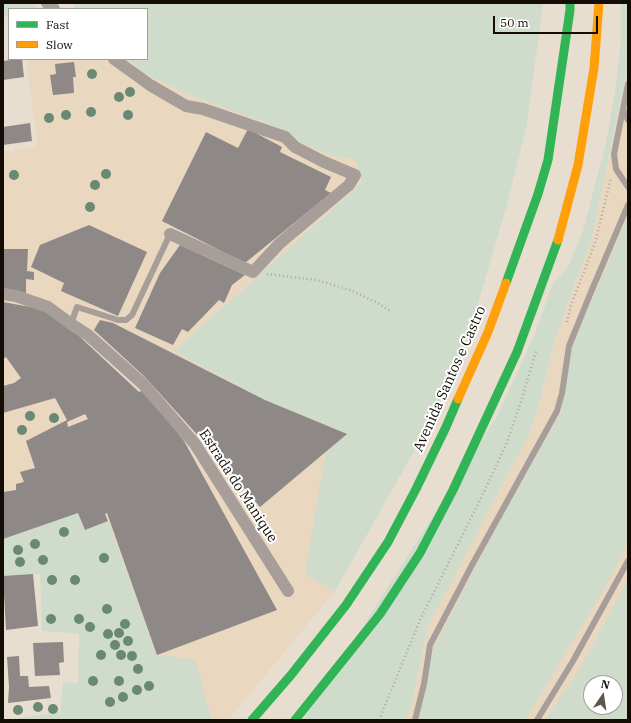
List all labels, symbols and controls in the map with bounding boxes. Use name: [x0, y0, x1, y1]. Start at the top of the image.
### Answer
legend: [8, 8, 148, 60]
scale bar: [495, 8, 600, 34]
text: 50 m: [500, 15, 529, 30]
text: Fast: [46, 17, 70, 32]
text: Slow: [46, 37, 73, 52]
street label: Avenida Santos e Castro: [410, 304, 490, 454]
street label: Estrada do Manique: [195, 426, 281, 546]
north arrow: [583, 675, 623, 715]
text: N: [600, 676, 611, 692]

